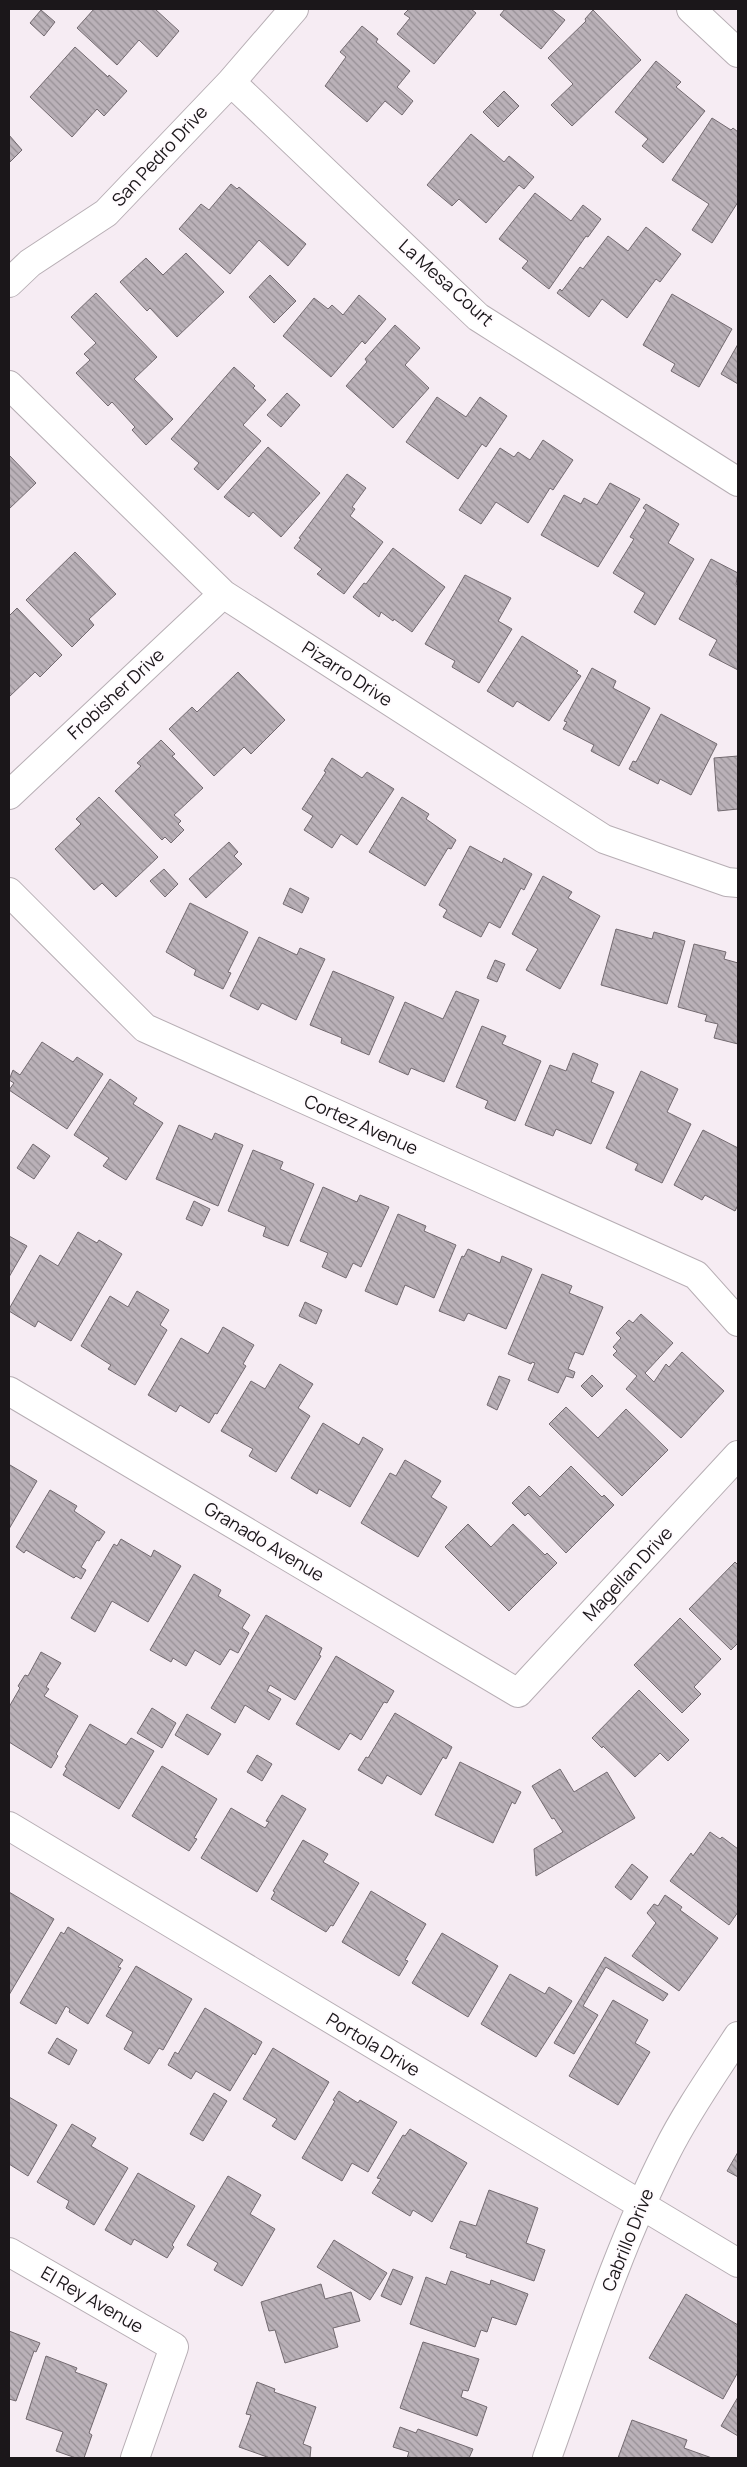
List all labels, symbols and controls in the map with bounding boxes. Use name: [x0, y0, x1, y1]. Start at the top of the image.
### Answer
street label: San Pedro Drive: [106, 100, 212, 211]
street label: La Mesa Court: [394, 233, 499, 331]
street label: Pizarro Drive: [298, 635, 397, 711]
street label: Frobisher Drive: [62, 642, 169, 744]
street label: Cortez Avenue: [301, 1088, 422, 1160]
street label: Granado Avenue: [200, 1496, 329, 1586]
street label: Magellan Drive: [577, 1521, 677, 1626]
street label: Portola Drive: [322, 2007, 425, 2082]
street label: Cabrillo Drive: [596, 2185, 659, 2295]
street label: El Rey Avenue: [37, 2260, 148, 2338]

